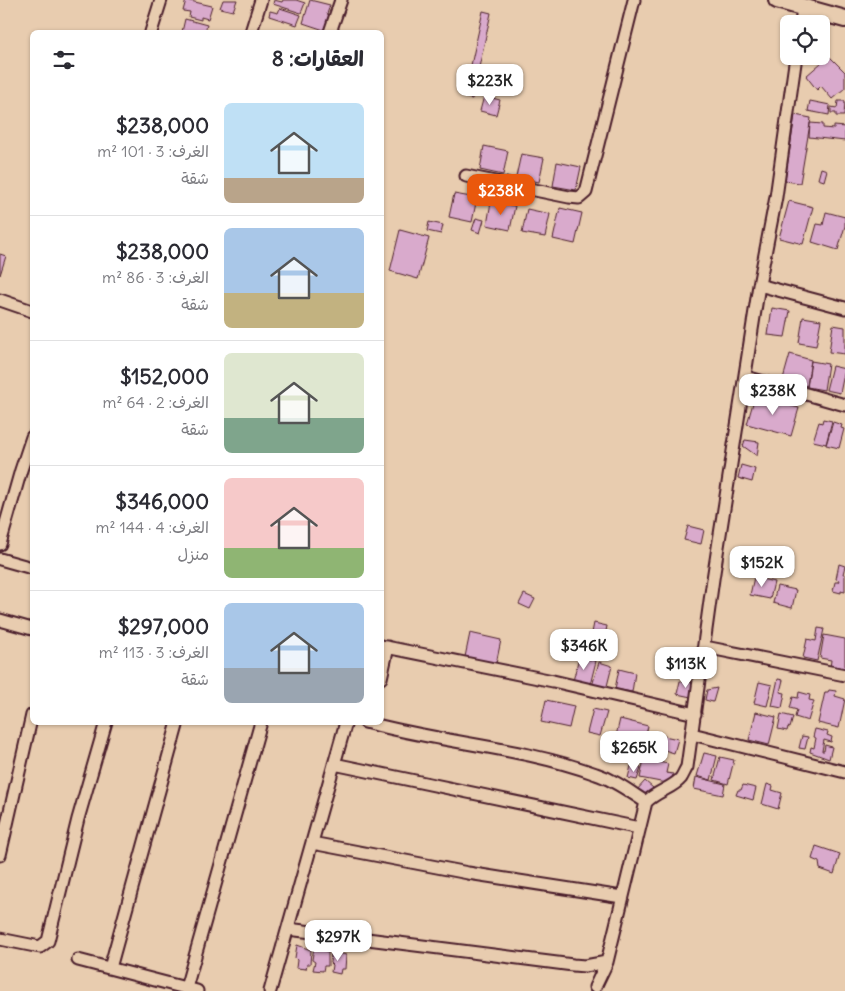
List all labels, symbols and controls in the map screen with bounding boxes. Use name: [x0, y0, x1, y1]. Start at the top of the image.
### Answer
map controls: [780, 15, 830, 65]
button: locate: [780, 15, 830, 65]
text: العقارات: 8: [272, 45, 364, 72]
icon: filters: [50, 46, 78, 74]
pin: $223K: [455, 64, 525, 106]
text: $223K: [467, 70, 513, 90]
text: $238,000: [116, 112, 209, 139]
icon: home: [264, 123, 324, 183]
text: الغرف: 3 · 101 m²: [97, 141, 209, 161]
text: شقة: [181, 168, 209, 188]
pin: $238K: [466, 174, 536, 216]
text: $238K: [478, 180, 524, 200]
text: $238,000: [116, 238, 209, 265]
icon: home: [264, 248, 324, 308]
text: الغرف: 3 · 86 m²: [102, 267, 209, 287]
text: شقة: [181, 294, 209, 314]
text: $152,000: [120, 363, 209, 390]
icon: home: [264, 373, 324, 433]
pin: $238K: [738, 374, 808, 416]
text: $238K: [750, 380, 796, 400]
text: الغرف: 2 · 64 m²: [102, 392, 209, 412]
text: شقة: [181, 419, 209, 439]
text: $346,000: [115, 488, 209, 515]
icon: home: [264, 498, 324, 558]
text: الغرف: 4 · 144 m²: [96, 517, 209, 537]
text: منزل: [177, 544, 209, 564]
pin: $152K: [727, 546, 797, 588]
text: $152K: [741, 552, 783, 572]
text: $297,000: [118, 613, 209, 640]
icon: home: [264, 623, 324, 683]
pin: $346K: [549, 628, 619, 671]
text: $346K: [561, 635, 607, 655]
text: الغرف: 3 · 113 m²: [99, 642, 209, 662]
pin: $113K: [651, 646, 721, 689]
text: $113K: [666, 653, 706, 673]
text: شقة: [181, 669, 209, 689]
pin: $265K: [599, 730, 669, 773]
text: $265K: [611, 737, 657, 757]
pin: $297K: [303, 920, 373, 962]
text: $297K: [316, 926, 360, 946]

